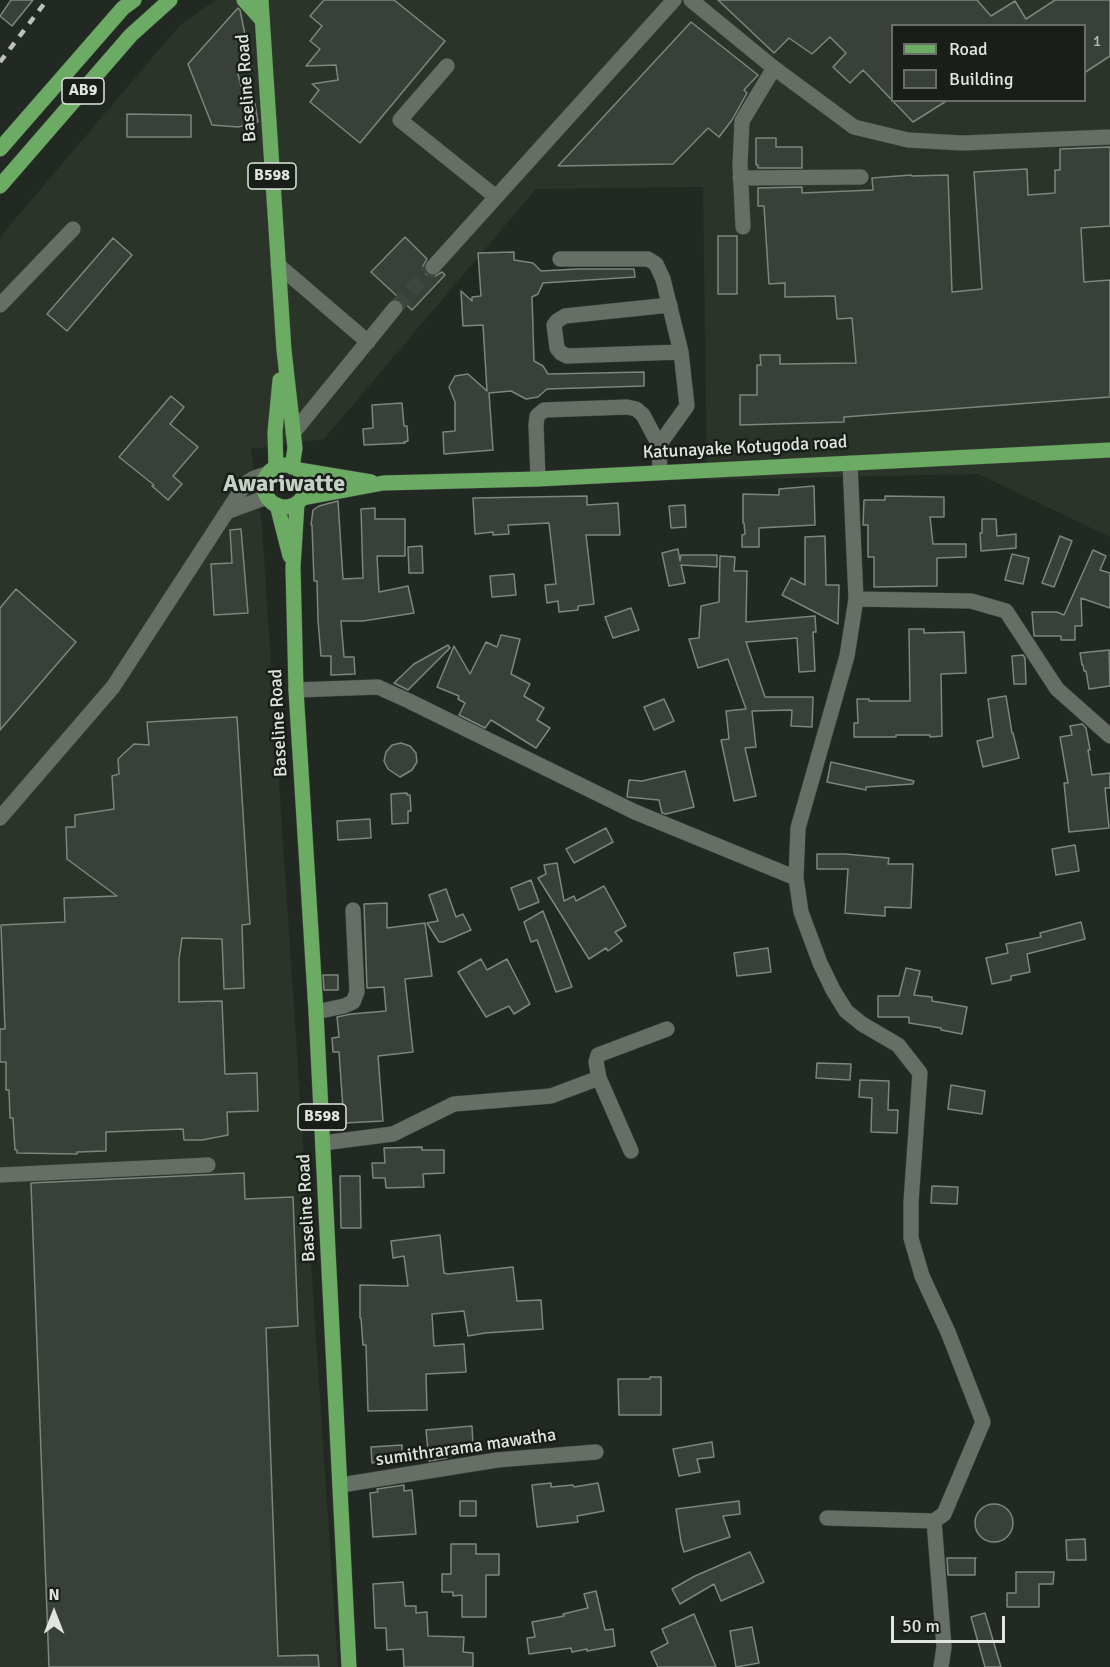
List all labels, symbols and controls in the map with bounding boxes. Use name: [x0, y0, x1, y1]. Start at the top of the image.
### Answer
legend: [891, 24, 1086, 102]
street label: Baseline Road: [232, 33, 262, 143]
house number: 1: [1093, 33, 1101, 51]
text: Road: [949, 38, 988, 60]
text: Building: [949, 68, 1013, 90]
road number: AB9: [62, 78, 104, 104]
road number: B598: [248, 163, 296, 189]
street label: Katunayake Kotugoda road: [642, 432, 848, 464]
district label: Awariwatte: [223, 471, 345, 499]
street label: Baseline Road: [265, 668, 293, 778]
road number: B598: [298, 1104, 346, 1130]
street label: Baseline Road: [293, 1153, 321, 1263]
street label: sumithrarama mawatha: [374, 1425, 558, 1471]
north arrow: [24, 1583, 84, 1643]
text: N: [48, 1585, 60, 1605]
scale bar: [894, 1604, 1008, 1642]
text: 50 m: [902, 1615, 940, 1637]

